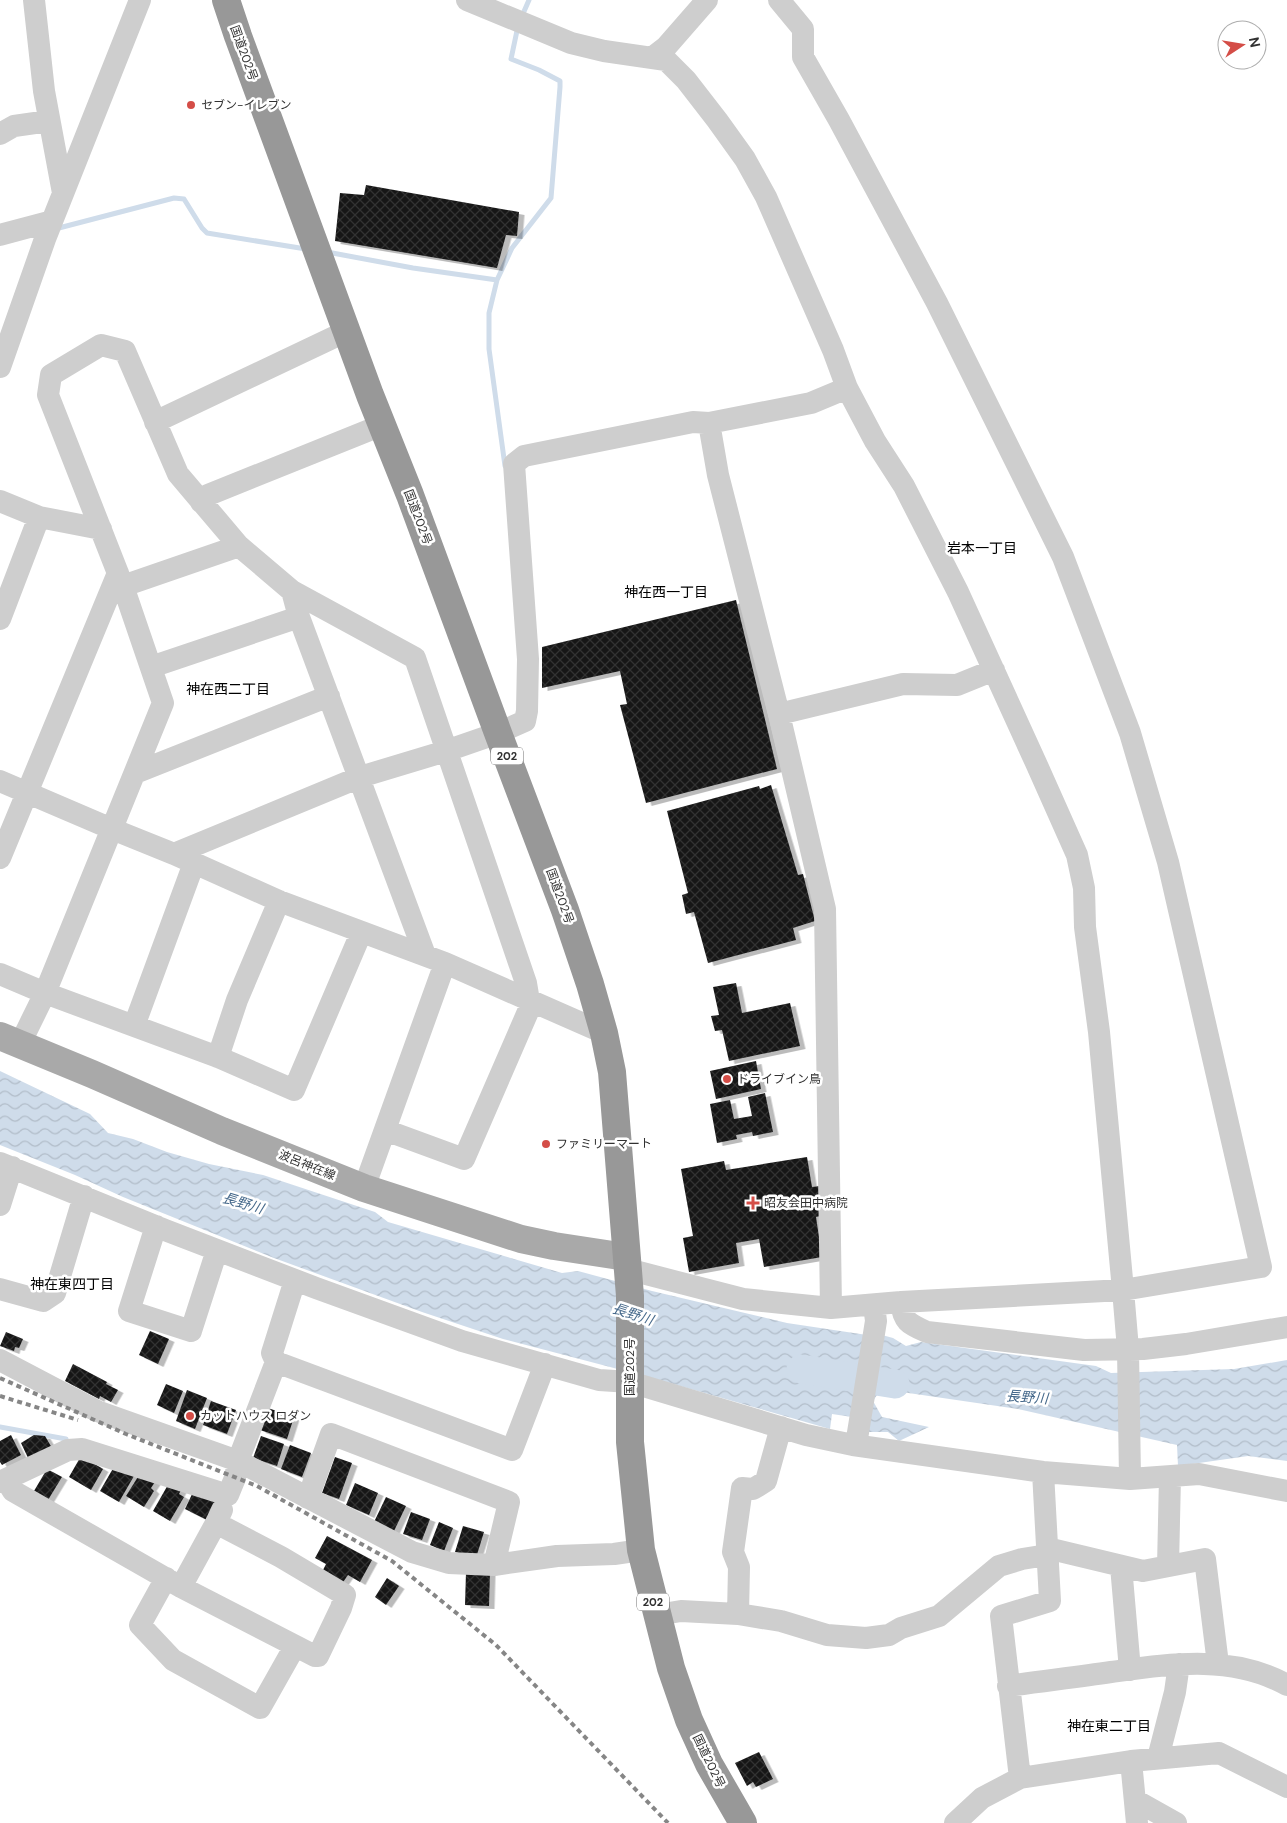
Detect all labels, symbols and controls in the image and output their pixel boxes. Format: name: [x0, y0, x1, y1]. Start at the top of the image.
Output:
north arrow: [1217, 20, 1267, 70]
street label: 国道202号: [227, 23, 261, 83]
text: N: [1245, 35, 1265, 49]
place label: セブン-イレブン: [201, 97, 292, 113]
marker: セブン-イレブン: [185, 99, 197, 111]
street label: 国道202号: [400, 487, 436, 547]
district label: 岩本一丁目: [947, 539, 1017, 557]
district label: 神在西一丁目: [624, 583, 708, 601]
district label: 神在西二丁目: [186, 680, 270, 698]
road number: 202: [491, 748, 523, 764]
street label: 国道202号: [543, 866, 577, 926]
place label: ドライブイン鳥: [737, 1071, 821, 1087]
marker: ドライブイン鳥: [721, 1073, 733, 1085]
place label: ファミリーマート: [556, 1136, 652, 1152]
marker: ファミリーマート: [540, 1138, 552, 1150]
street label: 波呂神在線: [276, 1146, 338, 1184]
water label: 長野川: [220, 1188, 268, 1218]
place label: 昭友会田中病院: [764, 1195, 848, 1211]
marker: 昭友会田中病院: [746, 1196, 760, 1210]
district label: 神在東四丁目: [30, 1275, 114, 1293]
water label: 長野川: [610, 1299, 658, 1330]
street label: 国道202号: [622, 1338, 638, 1396]
water label: 長野川: [1005, 1387, 1051, 1408]
place label: カットハウス ロダン: [200, 1408, 311, 1424]
marker: カットハウス ロダン: [184, 1410, 196, 1422]
road number: 202: [637, 1594, 669, 1610]
district label: 神在東二丁目: [1067, 1717, 1151, 1735]
street label: 国道202号: [689, 1732, 729, 1790]

